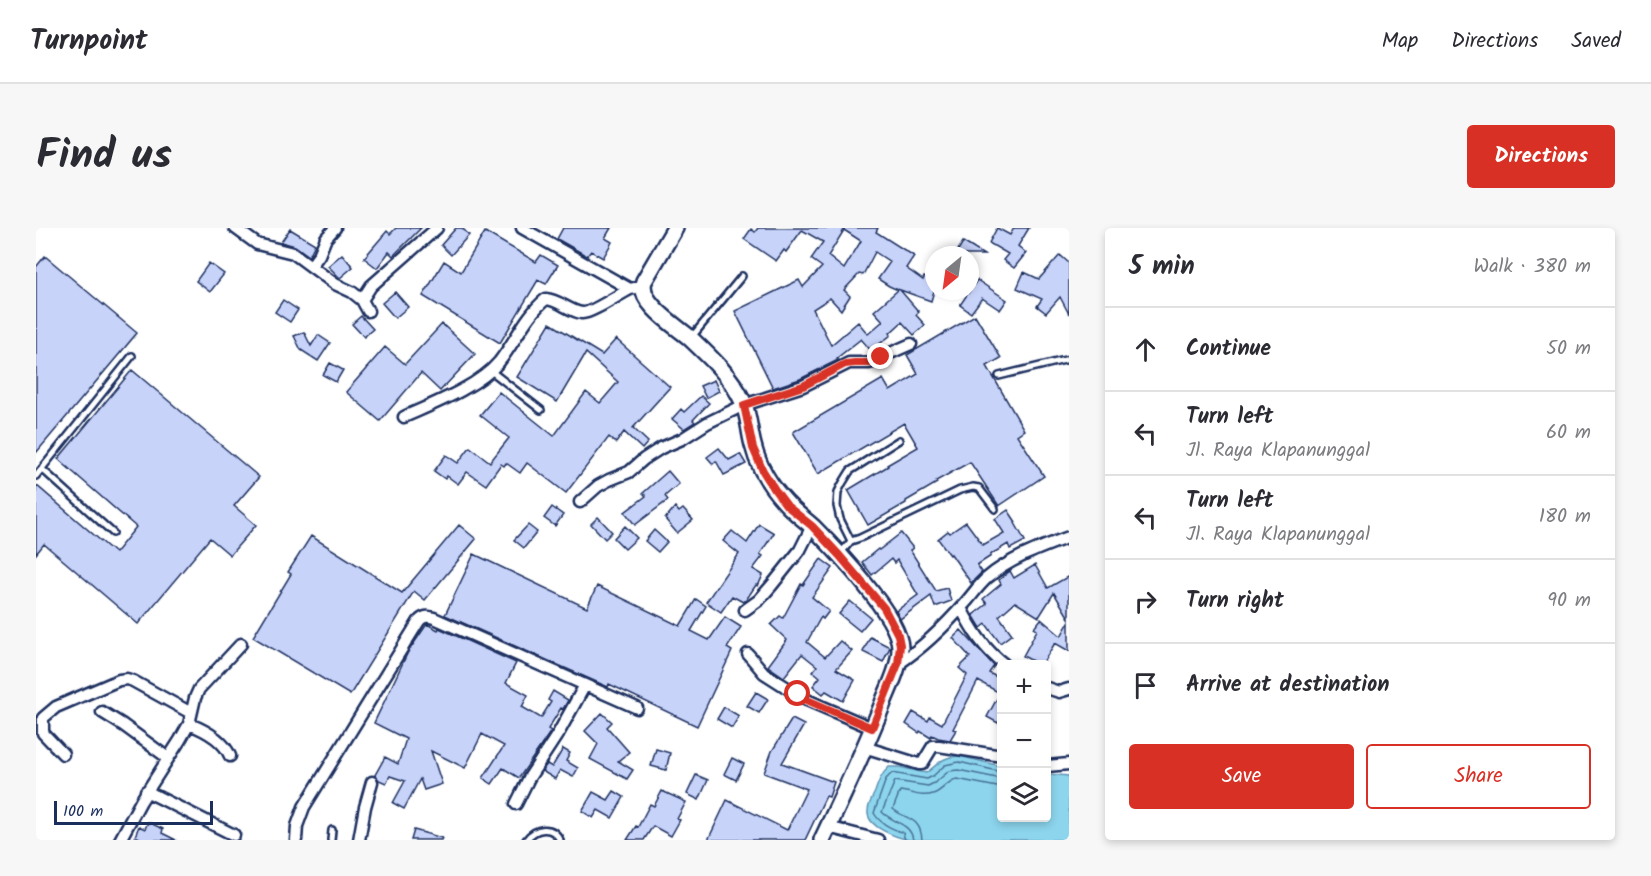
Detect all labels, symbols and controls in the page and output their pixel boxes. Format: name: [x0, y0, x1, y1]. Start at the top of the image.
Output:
text: Turnpoint: [30, 19, 148, 64]
text: Map: [1382, 25, 1418, 58]
text: Directions: [1451, 25, 1538, 58]
text: Saved: [1571, 25, 1621, 58]
text: Find us: [36, 123, 172, 190]
button: Directions: [1467, 125, 1615, 188]
north arrow: [925, 246, 979, 300]
text: 5 min: [1129, 246, 1195, 288]
text: Walk · 380 m: [1474, 251, 1591, 283]
text: Continue: [1186, 332, 1271, 367]
icon: ahead: [1129, 333, 1162, 366]
text: 50 m: [1546, 333, 1591, 365]
route end: [867, 343, 893, 369]
text: Turn left: [1186, 400, 1273, 435]
icon: left: [1129, 417, 1162, 450]
text: 60 m: [1546, 417, 1591, 449]
text: Jl. Raya Klapanunggal: [1186, 435, 1370, 467]
text: Turn left: [1186, 484, 1273, 519]
icon: left: [1129, 501, 1162, 534]
text: 180 m: [1539, 501, 1591, 533]
text: Jl. Raya Klapanunggal: [1186, 519, 1370, 551]
text: Turn right: [1186, 584, 1284, 619]
icon: right: [1129, 585, 1162, 618]
text: 90 m: [1547, 585, 1591, 617]
map controls: [997, 660, 1051, 822]
button: +: [997, 660, 1051, 714]
text: Arrive at destination: [1186, 668, 1389, 703]
icon: arrive: [1129, 669, 1162, 702]
route start: [784, 680, 810, 706]
button: −: [997, 714, 1051, 768]
button: Save: [1129, 744, 1354, 809]
button: Share: [1366, 744, 1591, 809]
button: layers: [997, 768, 1051, 822]
scale bar: [54, 798, 213, 826]
text: 100 m: [63, 799, 103, 824]

